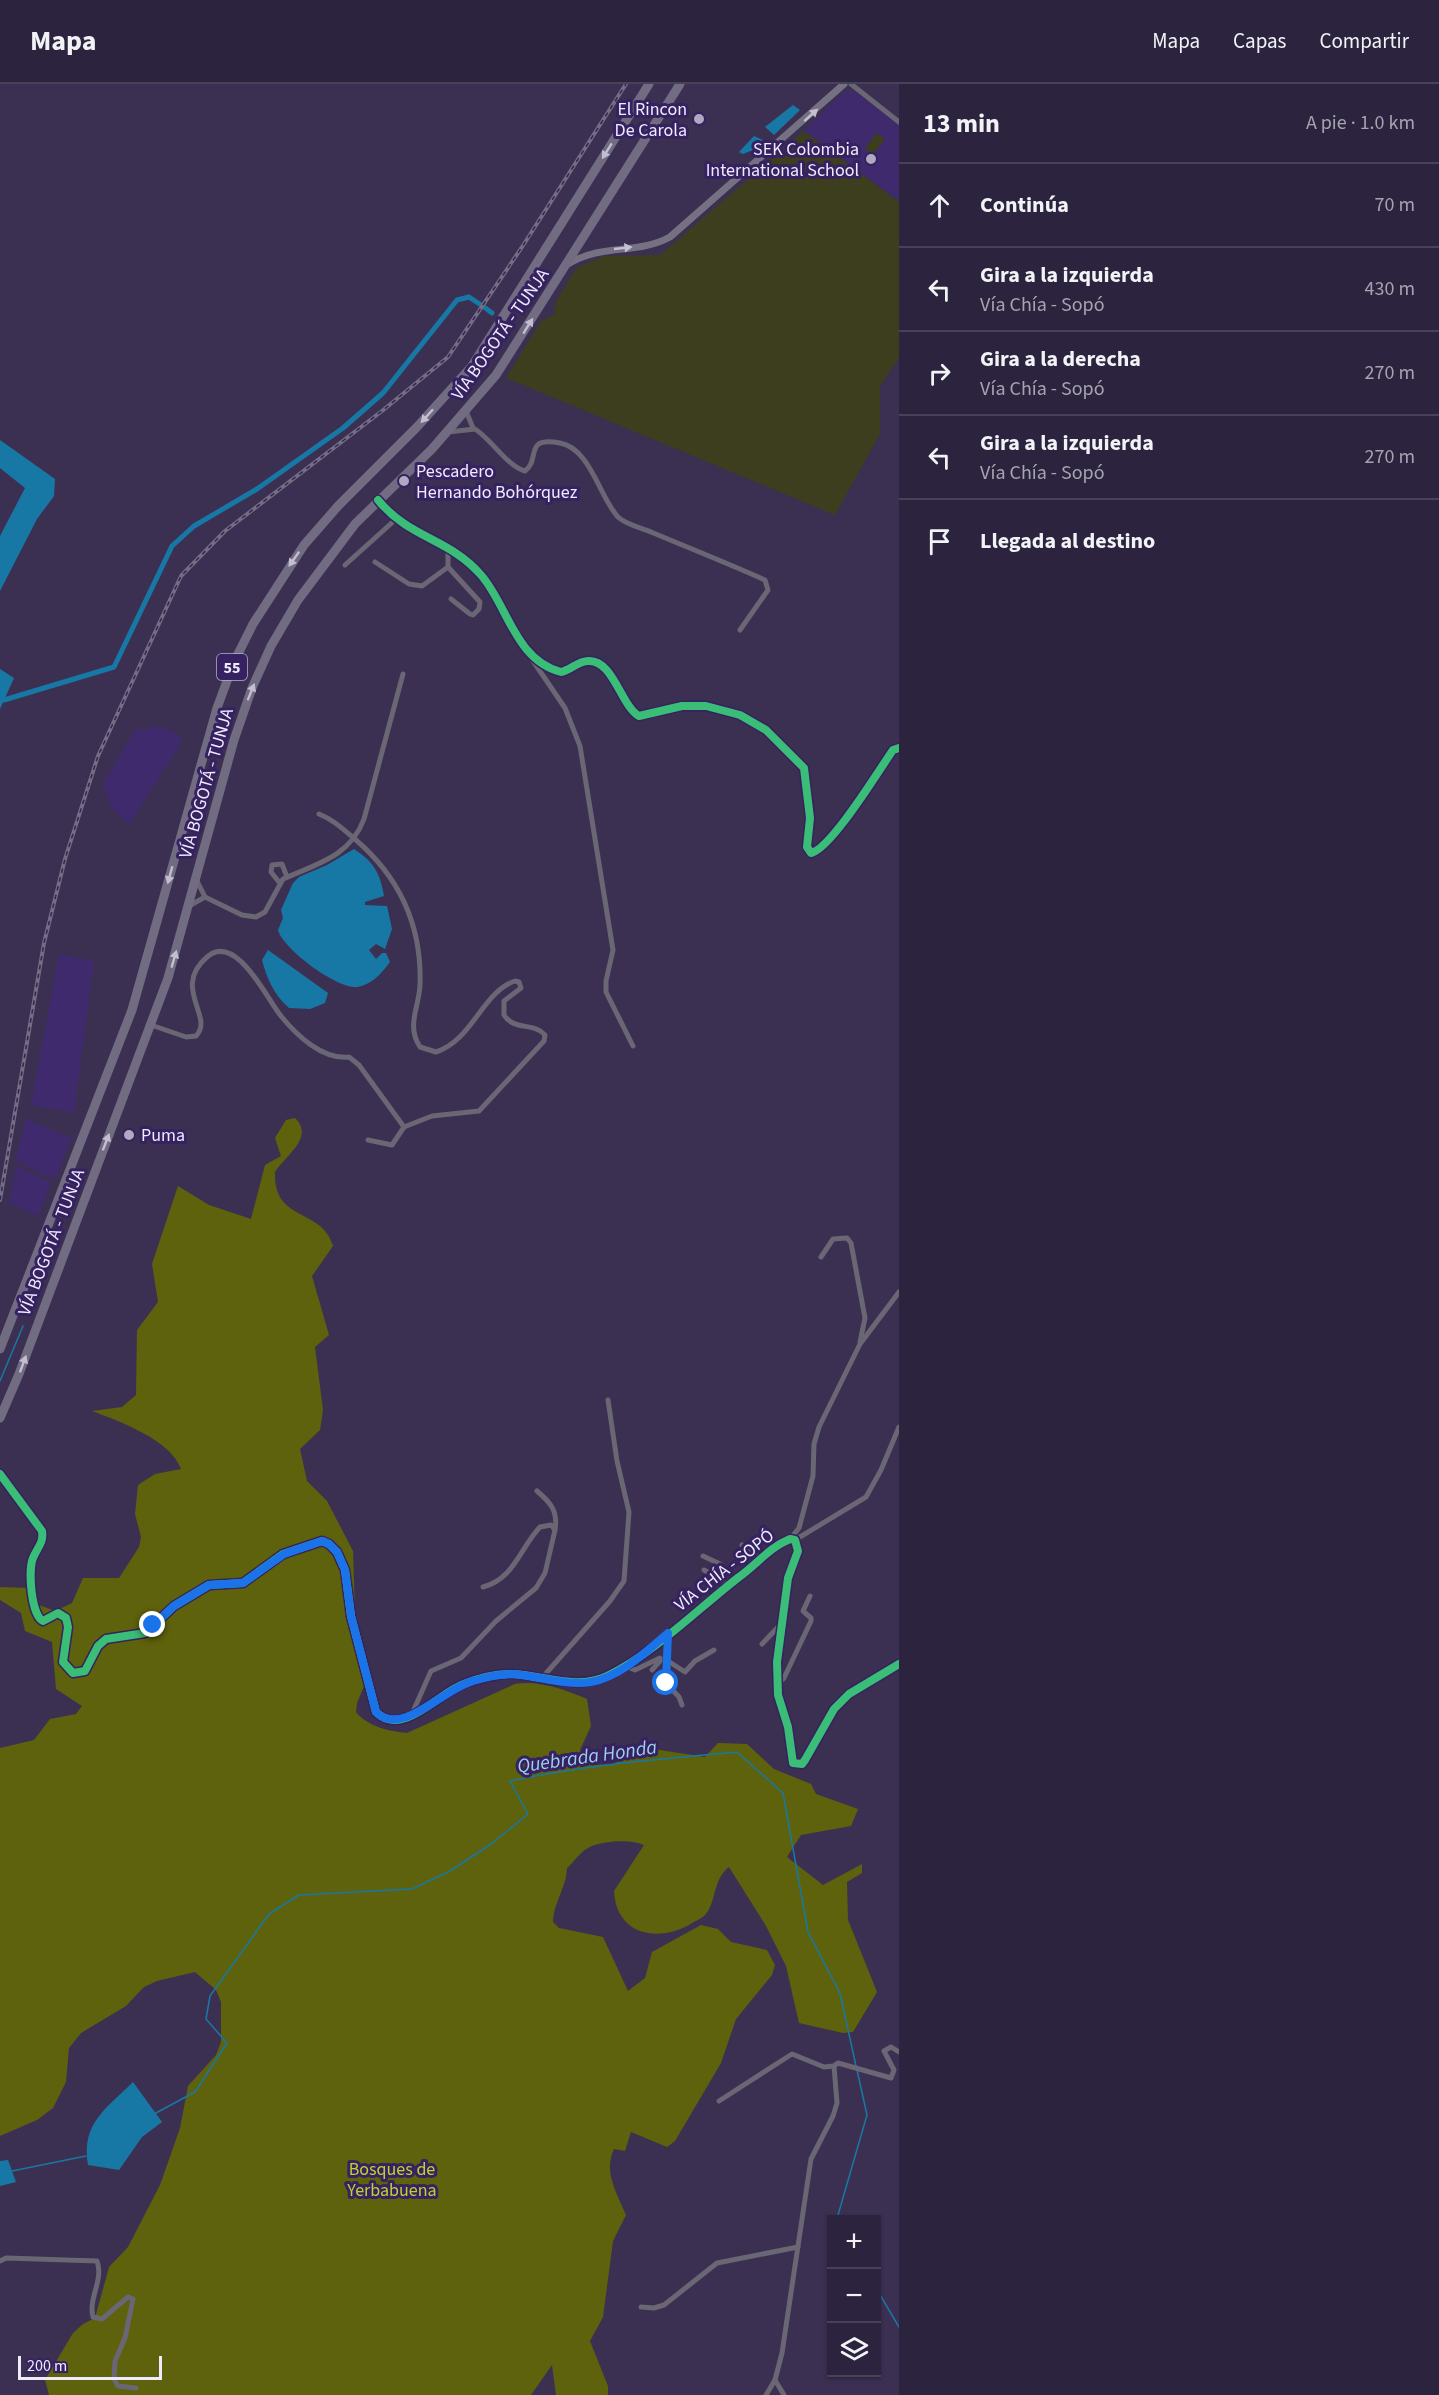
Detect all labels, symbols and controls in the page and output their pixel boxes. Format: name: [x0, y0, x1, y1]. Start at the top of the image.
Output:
text: Mapa: [30, 21, 97, 61]
text: Mapa: [1152, 26, 1200, 56]
text: Capas: [1233, 26, 1286, 56]
text: Compartir: [1319, 26, 1409, 56]
place label: El Rincon De Carola: [615, 97, 687, 143]
text: 13 min: [923, 105, 1000, 142]
one-way arrow: [803, 109, 818, 122]
text: A pie · 1.0 km: [1306, 109, 1415, 137]
marker: El Rincon De Carola: [692, 112, 706, 126]
place label: SEK Colombia International School: [706, 137, 859, 183]
one-way arrow: [602, 143, 613, 159]
marker: SEK Colombia International School: [864, 152, 878, 166]
icon: ahead: [923, 189, 956, 222]
text: Continúa: [980, 189, 1069, 221]
text: 70 m: [1375, 191, 1415, 219]
one-way arrow: [614, 243, 633, 253]
text: Gira a la izquierda: [980, 259, 1154, 291]
street label: VÍA BOGOTÁ - TUNJA: [446, 263, 555, 405]
icon: left: [923, 273, 956, 306]
text: 430 m: [1365, 275, 1415, 303]
text: Vía Chía - Sopó: [980, 291, 1105, 319]
one-way arrow: [523, 318, 534, 335]
text: Gira a la derecha: [980, 343, 1141, 375]
icon: right: [923, 357, 956, 390]
text: 270 m: [1365, 359, 1415, 387]
text: Vía Chía - Sopó: [980, 375, 1105, 403]
one-way arrow: [420, 409, 434, 424]
text: Gira a la izquierda: [980, 427, 1154, 459]
icon: left: [923, 441, 956, 474]
text: 270 m: [1365, 443, 1415, 471]
place label: Pescadero Hernando Bohórquez: [416, 459, 578, 505]
text: Vía Chía - Sopó: [980, 459, 1105, 487]
marker: Pescadero Hernando Bohórquez: [397, 474, 411, 488]
icon: arrive: [923, 525, 956, 558]
text: Llegada al destino: [980, 525, 1155, 557]
one-way arrow: [288, 550, 300, 566]
road number: 55: [217, 654, 247, 680]
one-way arrow: [246, 682, 256, 700]
street label: VÍA BOGOTÁ - TUNJA: [173, 705, 240, 861]
one-way arrow: [165, 865, 175, 884]
one-way arrow: [170, 950, 179, 968]
place label: Puma: [141, 1123, 185, 1148]
marker: Puma: [122, 1128, 136, 1142]
one-way arrow: [101, 1133, 111, 1151]
street label: VÍA BOGOTÁ - TUNJA: [12, 1165, 91, 1319]
one-way arrow: [18, 1355, 28, 1373]
street label: VÍA CHÍA - SOPÓ: [669, 1523, 779, 1617]
route end: [139, 1611, 165, 1637]
route start: [652, 1669, 678, 1695]
water label: Quebrada Honda: [515, 1733, 659, 1781]
park label: Bosques de Yerbabuena: [346, 2157, 437, 2203]
map controls: [827, 2215, 881, 2377]
button: +: [827, 2215, 881, 2269]
button: −: [827, 2269, 881, 2323]
button: layers: [827, 2323, 881, 2377]
scale bar: [18, 2353, 162, 2380]
text: 200 m: [27, 2355, 67, 2377]

